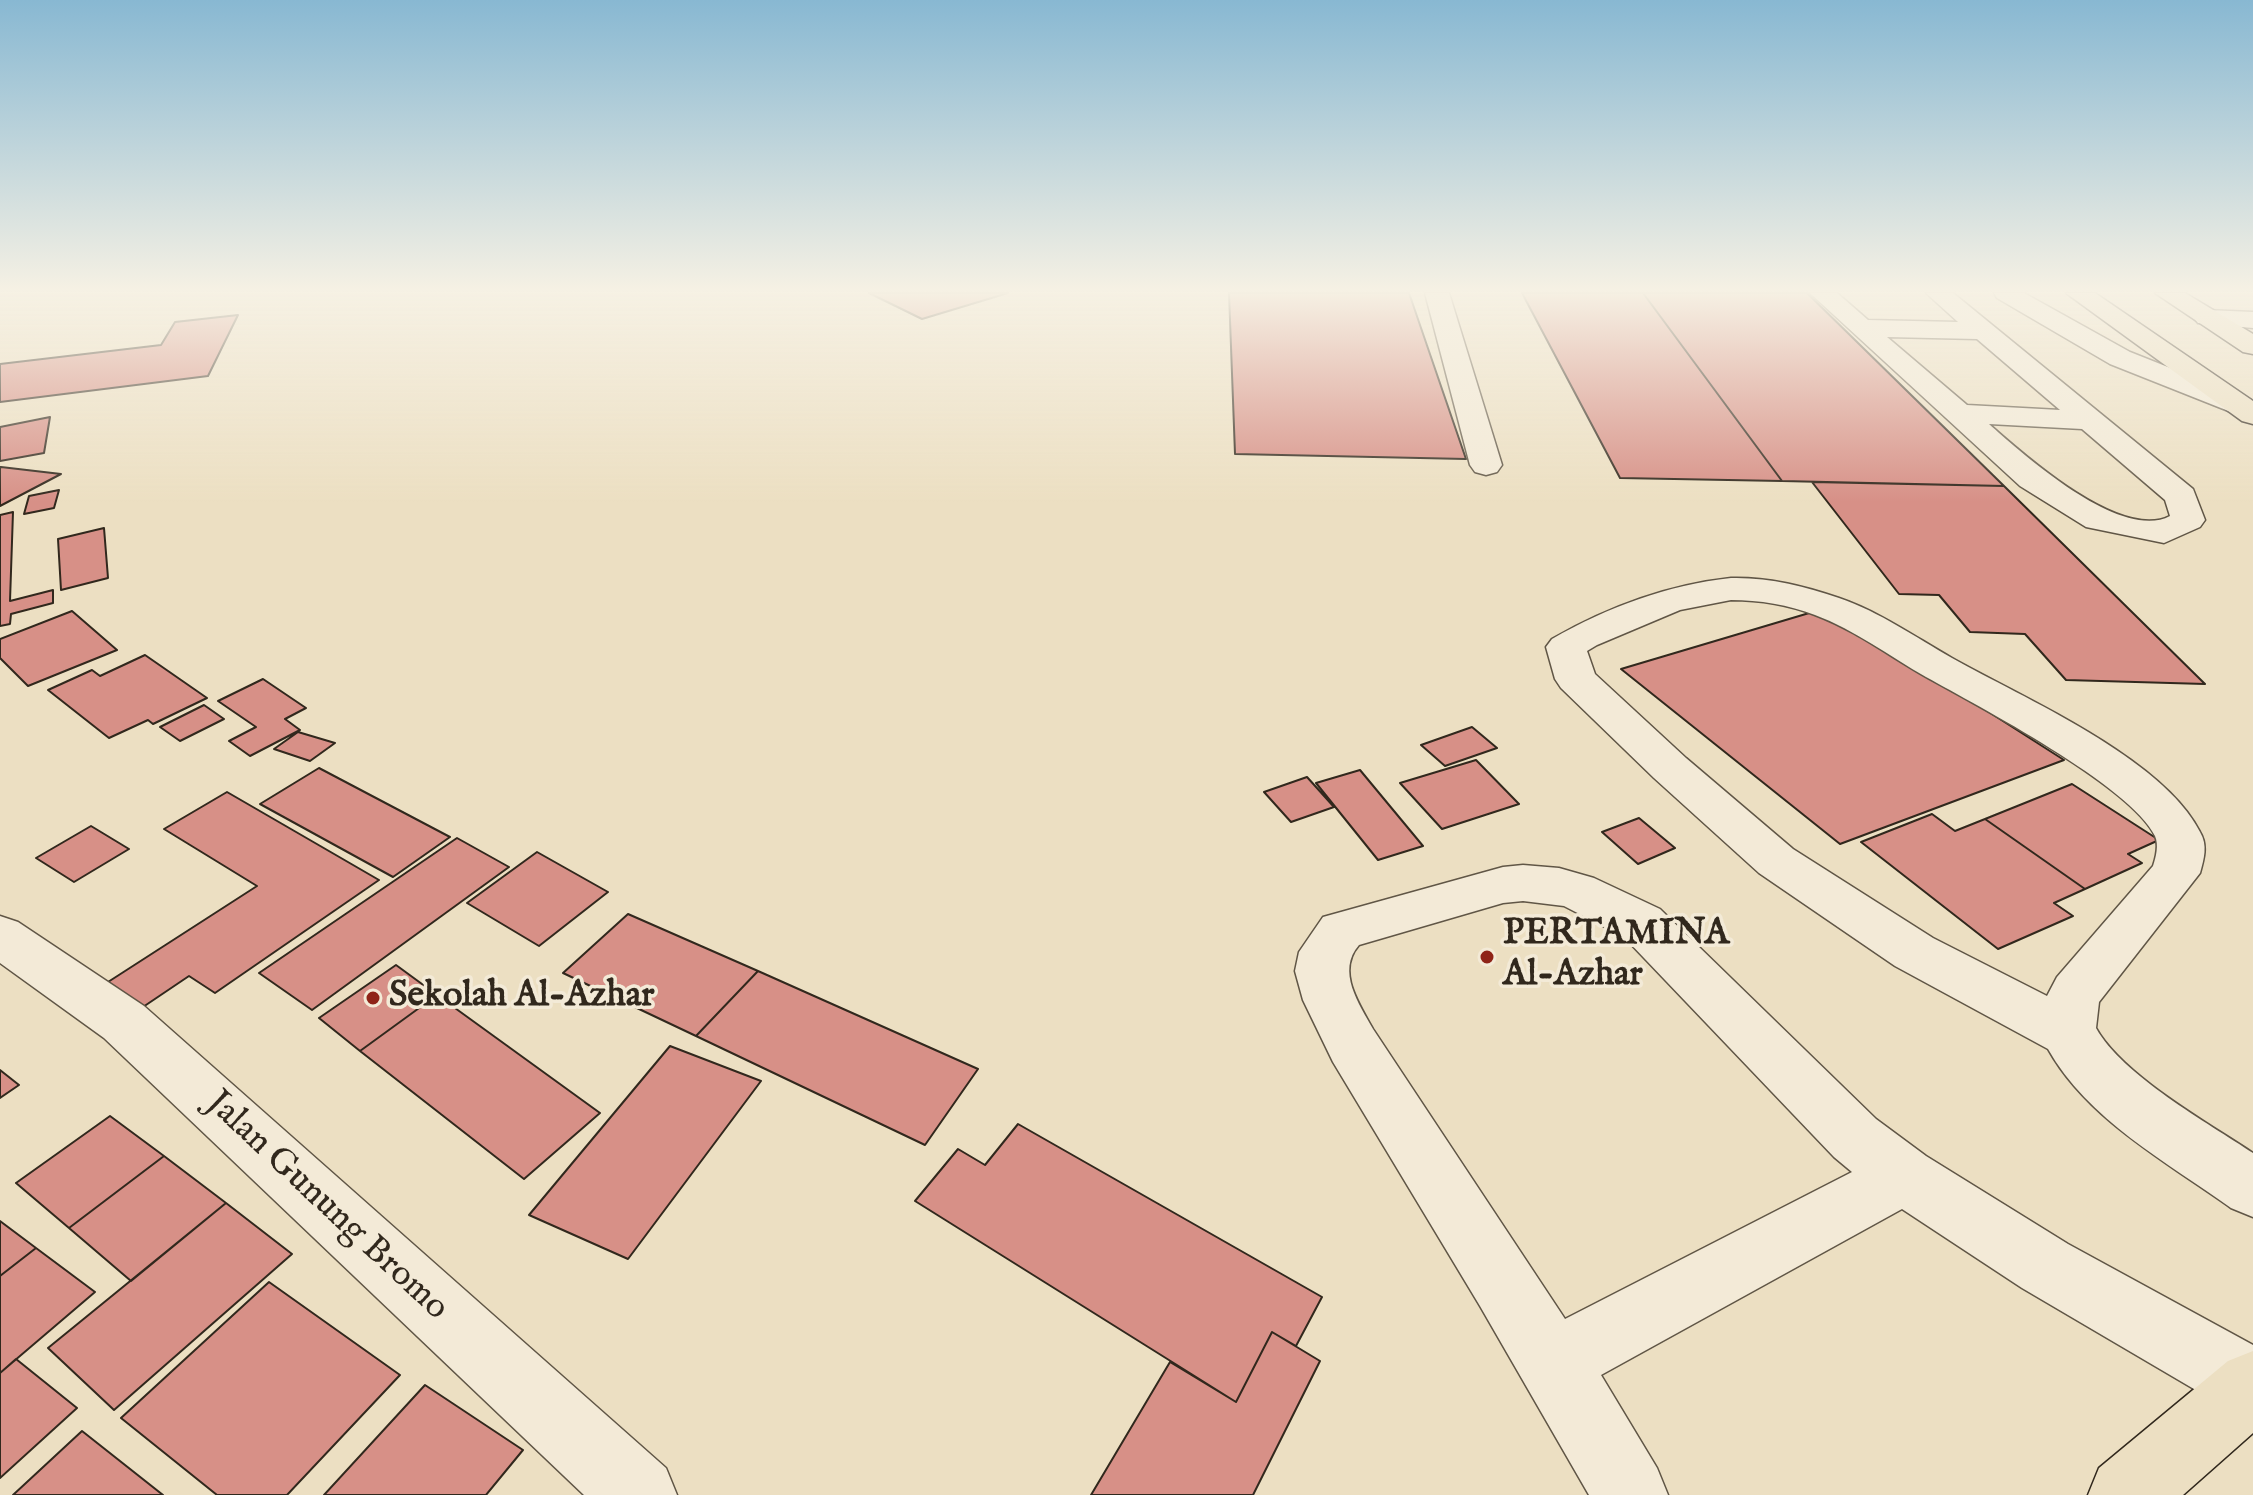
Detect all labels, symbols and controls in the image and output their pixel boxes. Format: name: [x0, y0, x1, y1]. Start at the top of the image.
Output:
place label: PERTAMINA Al-Azhar: [1503, 914, 1729, 999]
marker: PERTAMINA Al-Azhar: [1478, 948, 1496, 966]
place label: Sekolah Al-Azhar: [389, 976, 654, 1020]
marker: Sekolah Al-Azhar: [364, 989, 382, 1007]
street label: Jalan Gunung Bromo: [195, 1083, 457, 1331]

